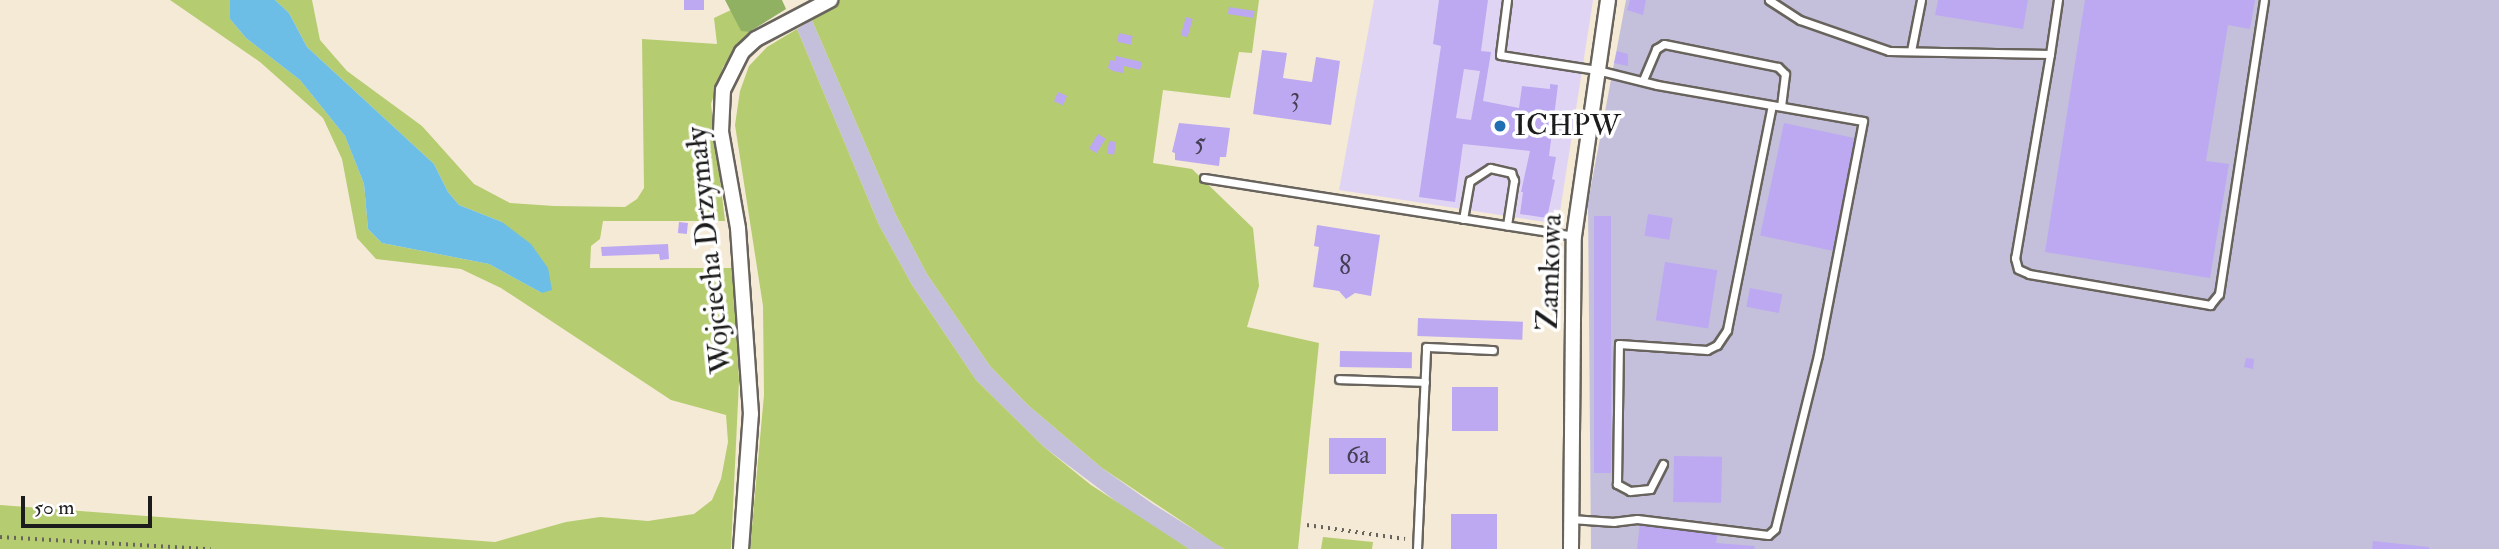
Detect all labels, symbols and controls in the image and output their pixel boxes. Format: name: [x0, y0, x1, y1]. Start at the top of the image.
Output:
house number: 3: [1290, 82, 1300, 114]
place label: ICHPW: [1514, 108, 1621, 144]
marker: ICHPW: [1492, 118, 1508, 134]
street label: Wojciecha Drzymały: [678, 125, 740, 375]
house number: 5: [1194, 128, 1206, 160]
street label: Zamkowa: [1530, 213, 1570, 331]
house number: 8: [1339, 251, 1351, 283]
house number: 6a: [1346, 440, 1370, 472]
scale bar: [24, 482, 156, 526]
text: 50 m: [34, 494, 75, 521]

